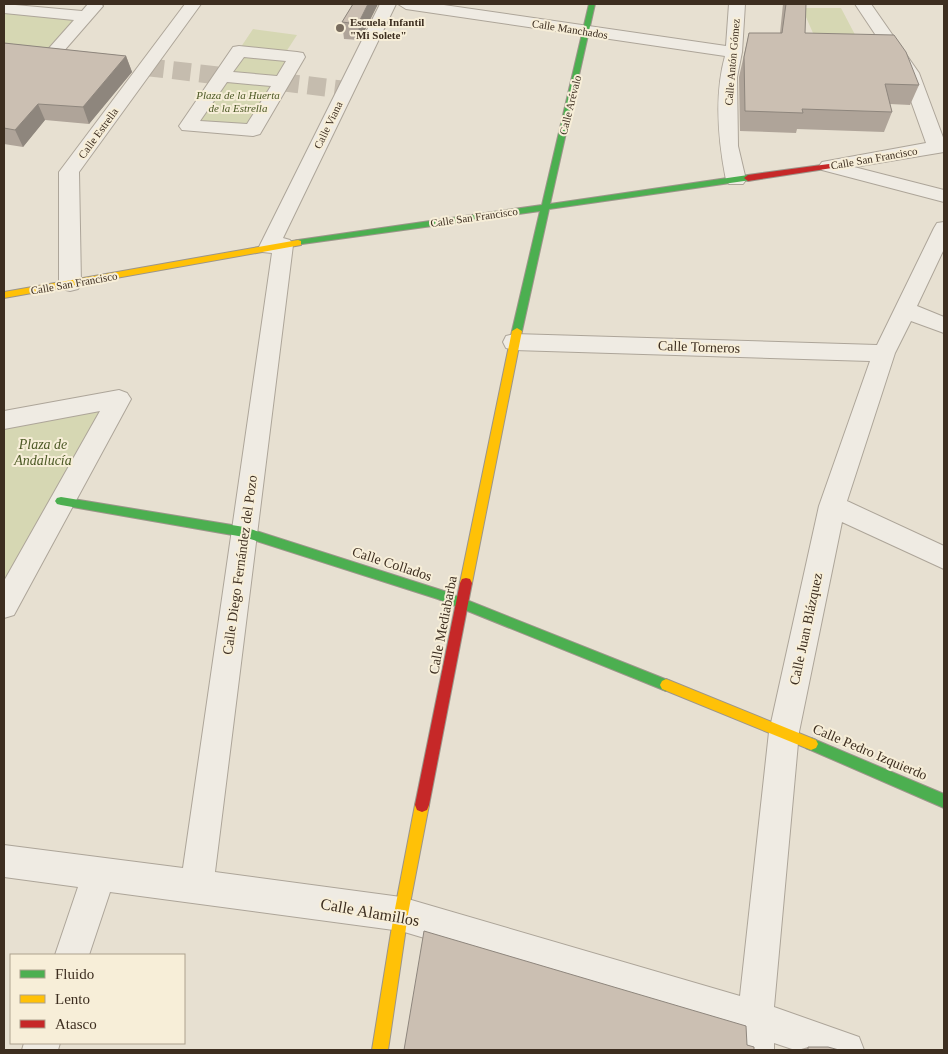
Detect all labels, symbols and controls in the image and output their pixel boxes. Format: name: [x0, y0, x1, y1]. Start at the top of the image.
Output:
place label: Escuela Infantil "Mi Solete": [350, 16, 424, 41]
street label: Calle Manchados: [531, 17, 609, 41]
street label: Calle Antón Gómez: [722, 18, 742, 106]
marker: Escuela Infantil "Mi Solete": [334, 22, 346, 34]
street label: Calle Arévalo: [557, 74, 583, 136]
park label: Plaza de la Huerta de la Estrella: [195, 89, 280, 114]
street label: Calle Viana: [311, 99, 345, 151]
street label: Calle Estrella: [76, 105, 120, 161]
street label: Calle San Francisco: [830, 144, 919, 172]
street label: Calle San Francisco: [430, 205, 519, 229]
street label: Calle San Francisco: [30, 269, 119, 297]
street label: Calle Torneros: [658, 338, 740, 356]
park label: Plaza de Andalucía: [13, 437, 72, 468]
street label: Calle Diego Fernández del Pozo: [220, 474, 260, 656]
street label: Calle Collados: [350, 544, 434, 584]
street label: Calle Juan Blázquez: [787, 572, 825, 686]
street label: Calle Mediabarba: [426, 574, 460, 675]
street label: Calle Pedro Izquierdo: [811, 721, 929, 783]
street label: Calle Alamillos: [319, 895, 421, 929]
legend: [10, 954, 185, 1044]
text: Fluido: [55, 966, 94, 982]
text: Lento: [55, 991, 90, 1007]
text: Atasco: [55, 1016, 97, 1032]

